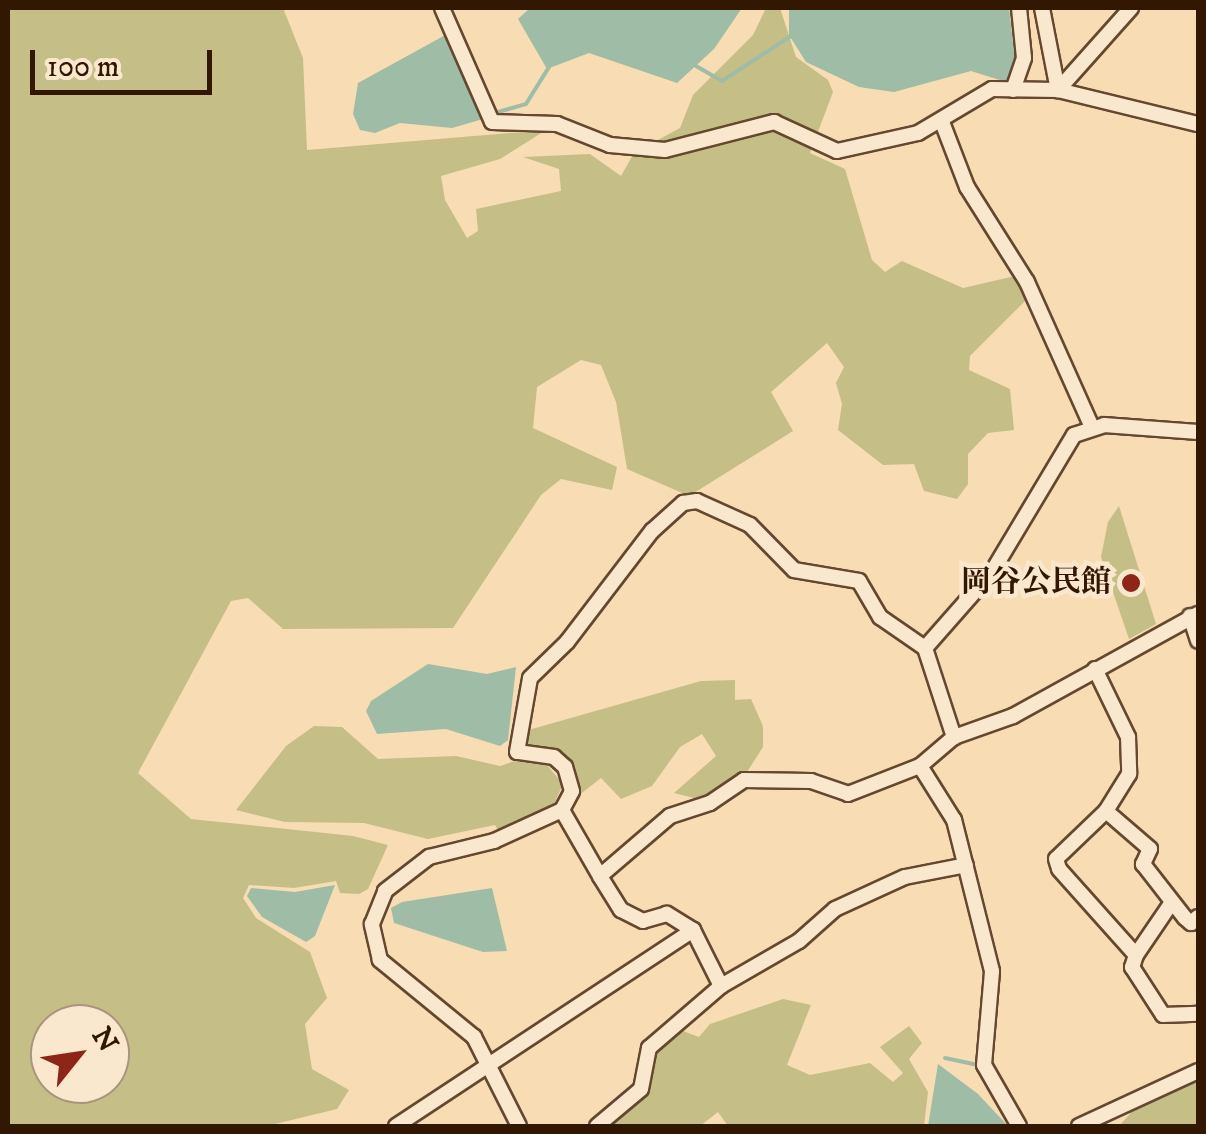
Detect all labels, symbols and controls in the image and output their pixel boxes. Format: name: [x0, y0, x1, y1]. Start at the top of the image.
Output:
scale bar: [35, 30, 218, 92]
text: 100 m: [47, 49, 119, 86]
place label: 岡谷公民館: [961, 565, 1111, 601]
marker: 岡谷公民館: [1120, 572, 1142, 594]
north arrow: [30, 1004, 130, 1104]
text: N: [84, 1021, 126, 1058]

